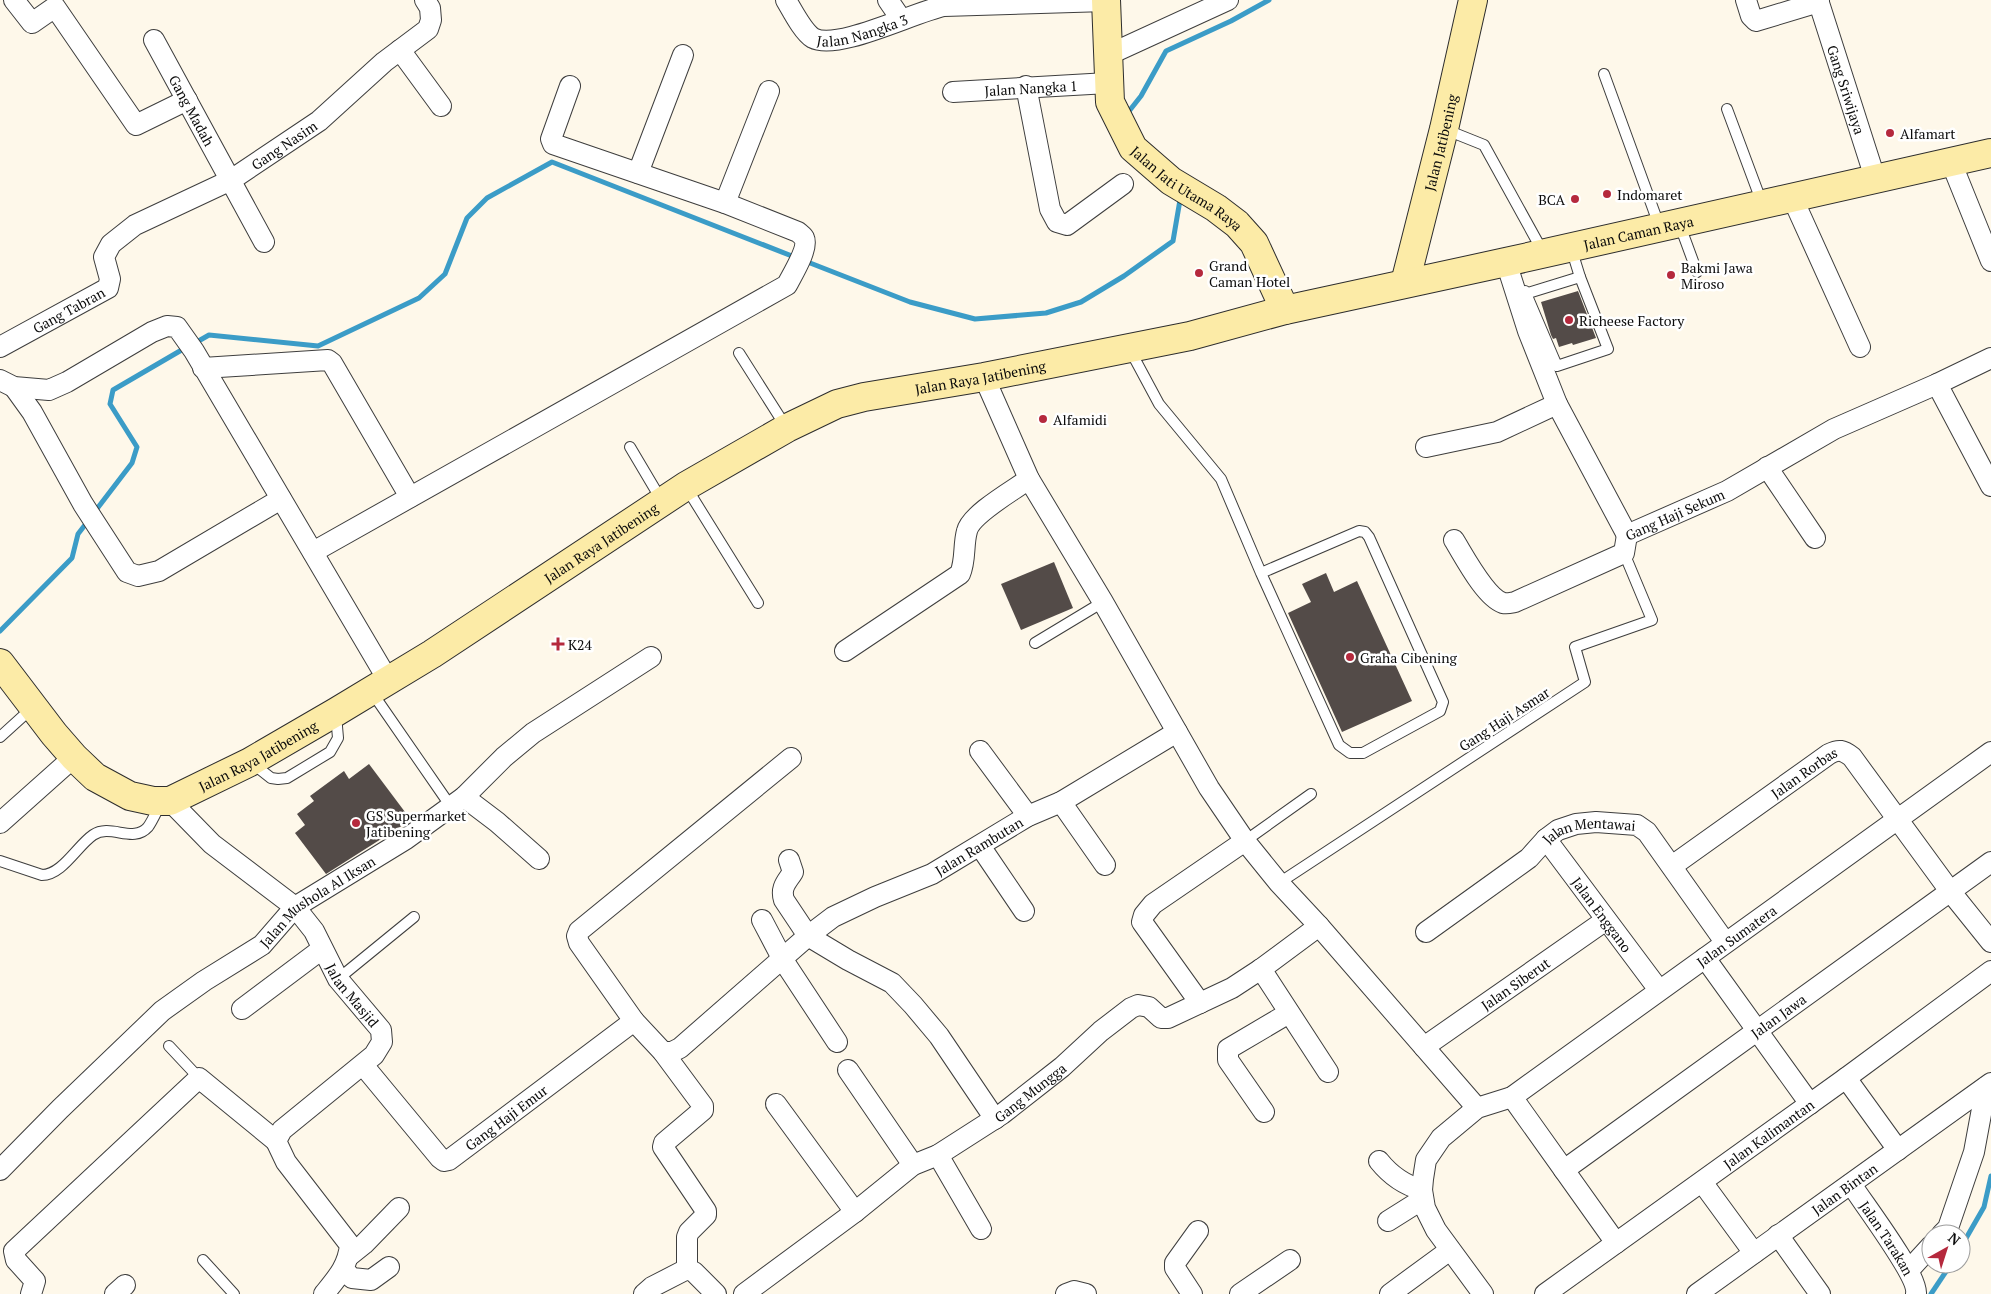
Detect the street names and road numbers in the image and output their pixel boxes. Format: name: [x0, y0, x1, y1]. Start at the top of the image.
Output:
street label: Jalan Nangka 3: [815, 9, 910, 50]
street label: Gang Sriwijaya: [1823, 43, 1870, 137]
street label: Gang Madah: [165, 71, 219, 149]
street label: Jalan Nangka 1: [984, 75, 1078, 100]
street label: Jalan Jatibening: [1419, 91, 1461, 193]
street label: Gang Nasim: [247, 116, 320, 174]
street label: Jalan Jati Utama Raya: [1127, 141, 1248, 234]
street label: Jalan Caman Raya: [1582, 211, 1695, 254]
street label: Gang Tabran: [29, 282, 109, 337]
street label: Jalan Raya Jatibening: [913, 355, 1048, 398]
street label: Gang Haji Sekum: [1622, 484, 1727, 544]
street label: Jalan Raya Jatibening: [540, 498, 662, 587]
street label: Gang Haji Asmar: [1455, 682, 1554, 755]
street label: Jalan Raya Jatibening: [195, 715, 321, 795]
street label: Jalan Rorbas: [1767, 742, 1840, 802]
street label: Jalan Rambutan: [931, 812, 1027, 880]
street label: Jalan Mentawai: [1537, 812, 1636, 847]
street label: Jalan Mushola Al Iksan: [255, 851, 379, 951]
street label: Jalan Enggano: [1568, 873, 1637, 956]
street label: Jalan Sumatera: [1692, 900, 1780, 971]
street label: Jalan Siberut: [1477, 952, 1554, 1014]
street label: Jalan Masjid: [322, 960, 384, 1031]
street label: Jalan Jawa: [1747, 989, 1810, 1042]
street label: Gang Mungga: [990, 1058, 1070, 1126]
street label: Gang Haji Emur: [461, 1080, 551, 1154]
street label: Jalan Kalimantan: [1719, 1094, 1818, 1173]
street label: Jalan Bintan: [1807, 1158, 1881, 1219]
street label: Jalan Tarakan: [1856, 1197, 1919, 1279]

